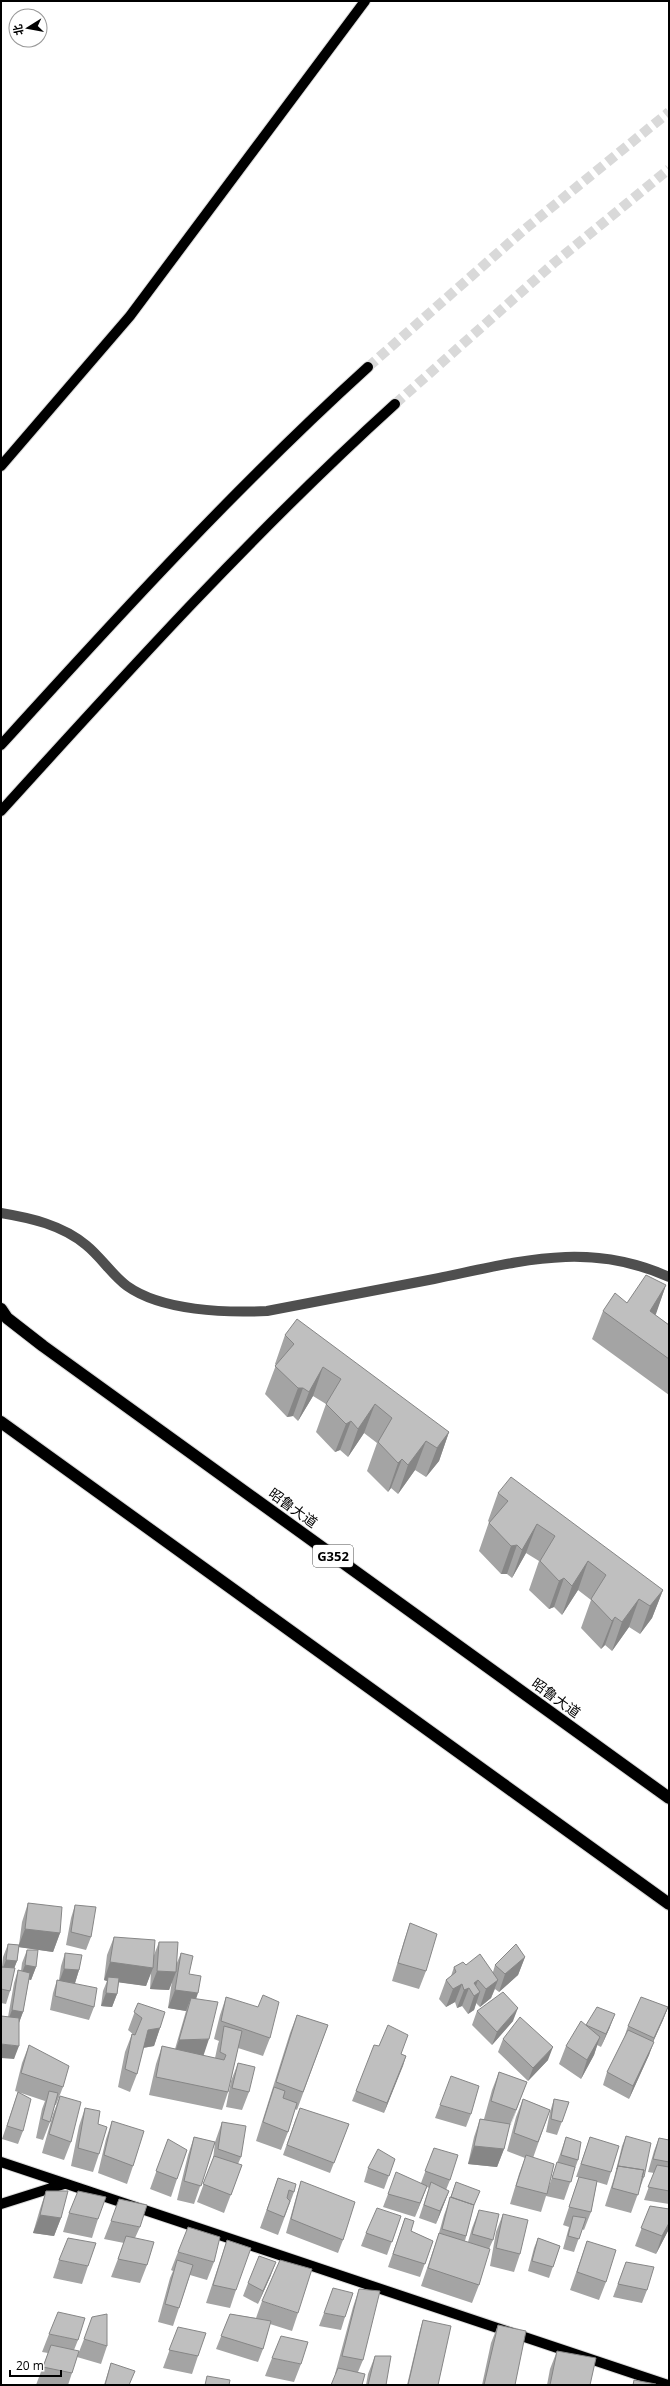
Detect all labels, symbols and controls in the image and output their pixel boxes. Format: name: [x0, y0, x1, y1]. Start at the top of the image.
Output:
north arrow: [8, 8, 48, 48]
text: 北: [9, 23, 26, 37]
street label: 昭鲁大道: [265, 1483, 322, 1532]
road number: G352: [313, 1545, 353, 1567]
street label: 昭鲁大道: [528, 1673, 585, 1722]
scale bar: [10, 2352, 61, 2378]
text: 20 m: [16, 2357, 44, 2374]

